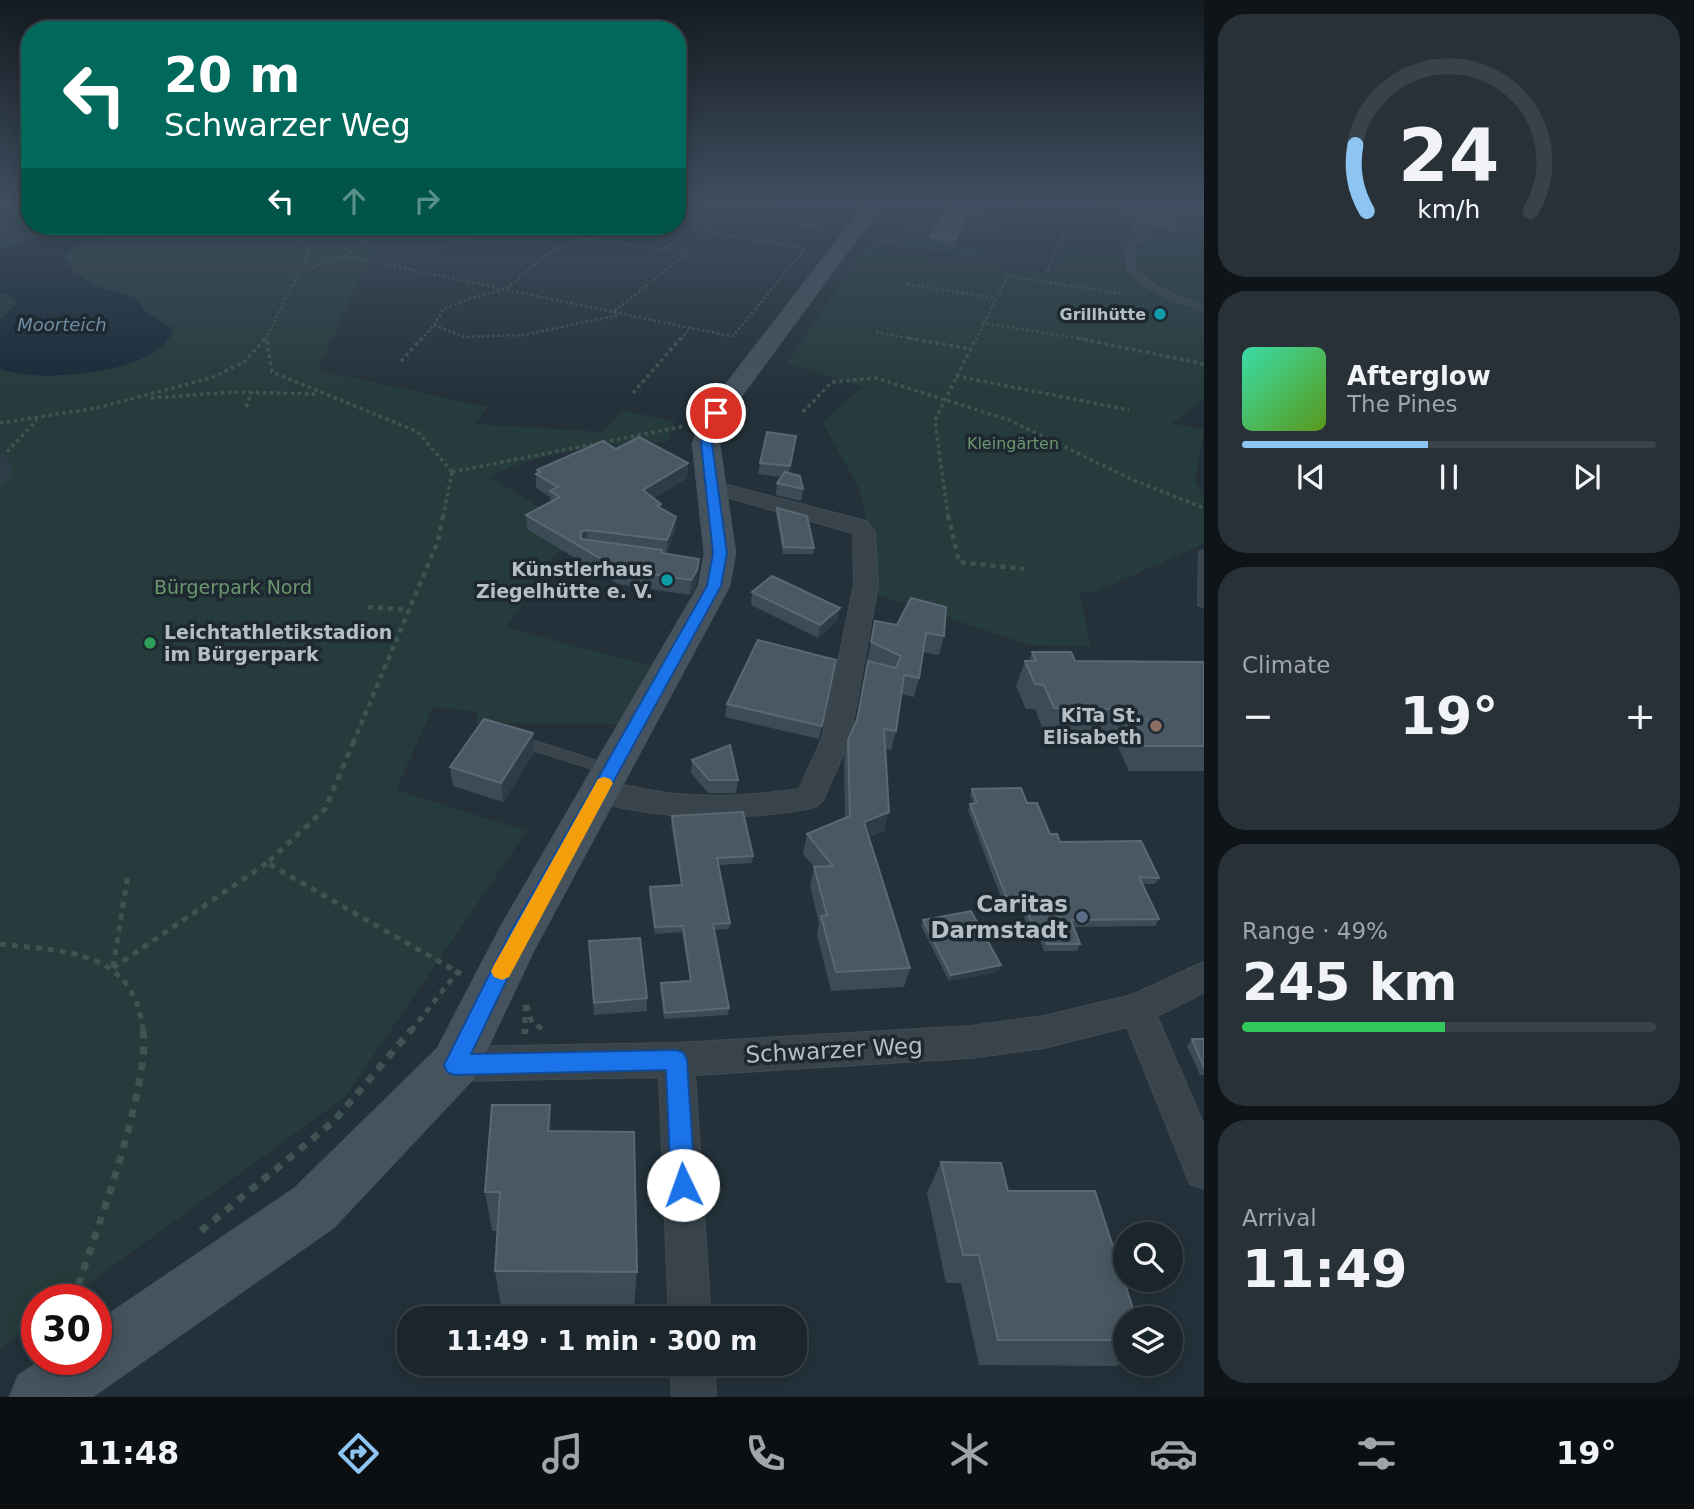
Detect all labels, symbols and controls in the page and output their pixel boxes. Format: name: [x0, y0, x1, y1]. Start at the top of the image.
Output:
text: 20 m: [164, 47, 300, 104]
icon: left: [49, 49, 140, 140]
text: Schwarzer Weg: [164, 106, 411, 144]
text: 24: [1398, 114, 1500, 199]
icon: left: [262, 182, 300, 220]
icon: ahead: [335, 182, 373, 220]
icon: right: [408, 182, 446, 220]
text: km/h: [1417, 195, 1481, 224]
place label: Grillhütte: [1060, 305, 1146, 324]
marker: Grillhütte: [1152, 306, 1168, 322]
water label: Moorteich: [17, 314, 107, 335]
text: Afterglow: [1347, 361, 1491, 391]
pin: [686, 383, 746, 443]
text: The Pines: [1347, 391, 1458, 417]
icon: arrive: [697, 394, 735, 432]
park label: Kleingärten: [967, 434, 1059, 453]
icon: previous: [1292, 458, 1330, 496]
icon: pause: [1430, 458, 1468, 496]
icon: next: [1568, 458, 1606, 496]
place label: Künstlerhaus Ziegelhütte e. V.: [476, 558, 653, 602]
marker: Künstlerhaus Ziegelhütte e. V.: [659, 572, 675, 588]
park label: Bürgerpark Nord: [154, 576, 312, 598]
place label: Leichtathletikstadion im Bürgerpark: [164, 621, 392, 665]
marker: Leichtathletikstadion im Bürgerpark: [142, 635, 158, 651]
text: Climate: [1242, 652, 1331, 678]
text: 19°: [1400, 686, 1498, 746]
text: −: [1242, 694, 1274, 738]
text: +: [1624, 694, 1656, 738]
place label: KiTa St. Elisabeth: [1043, 704, 1142, 748]
marker: KiTa St. Elisabeth: [1148, 718, 1164, 734]
place label: Caritas Darmstadt: [930, 891, 1068, 943]
marker: Caritas Darmstadt: [1074, 909, 1090, 925]
text: Range · 49%: [1242, 918, 1388, 944]
text: 245 km: [1242, 952, 1457, 1012]
street label: Schwarzer Weg: [745, 1032, 923, 1068]
position arrow: [646, 1148, 720, 1222]
text: Arrival: [1242, 1205, 1317, 1231]
map controls: [1113, 1222, 1183, 1376]
button: search: [1113, 1222, 1183, 1292]
text: 11:49: [1242, 1239, 1408, 1299]
speed limit sign: 30: [21, 1284, 112, 1375]
button: layers: [1113, 1306, 1183, 1376]
text: 11:49 · 1 min · 300 m: [447, 1326, 757, 1356]
icon: directions: [334, 1429, 383, 1478]
icon: music: [538, 1429, 587, 1478]
icon: phone: [741, 1429, 790, 1478]
icon: climate: [945, 1429, 994, 1478]
icon: car: [1149, 1429, 1198, 1478]
icon: filters: [1352, 1429, 1401, 1478]
text: 11:48: [77, 1434, 179, 1472]
text: 19°: [1556, 1434, 1617, 1472]

